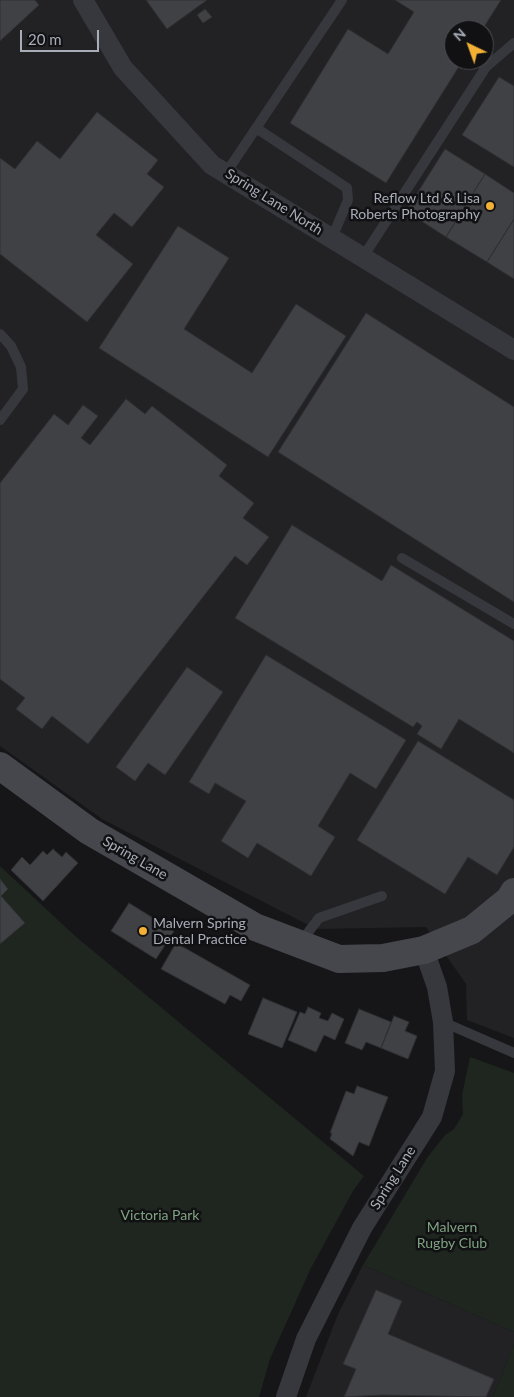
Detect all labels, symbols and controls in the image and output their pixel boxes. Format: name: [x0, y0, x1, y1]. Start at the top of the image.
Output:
scale bar: [22, 20, 101, 52]
north arrow: [444, 20, 494, 70]
text: N: [450, 24, 469, 44]
text: 20 m: [28, 30, 62, 48]
street label: Spring Lane North: [222, 165, 326, 239]
place label: Reflow Ltd & Lisa Roberts Photography: [350, 190, 480, 222]
marker: Reflow Ltd & Lisa Roberts Photography: [484, 200, 496, 212]
street label: Spring Lane: [100, 833, 170, 883]
place label: Malvern Spring Dental Practice: [153, 915, 247, 948]
marker: Malvern Spring Dental Practice: [137, 925, 149, 937]
street label: Spring Lane: [367, 1143, 419, 1213]
park label: Victoria Park: [121, 1207, 199, 1223]
park label: Malvern Rugby Club: [417, 1219, 487, 1252]

